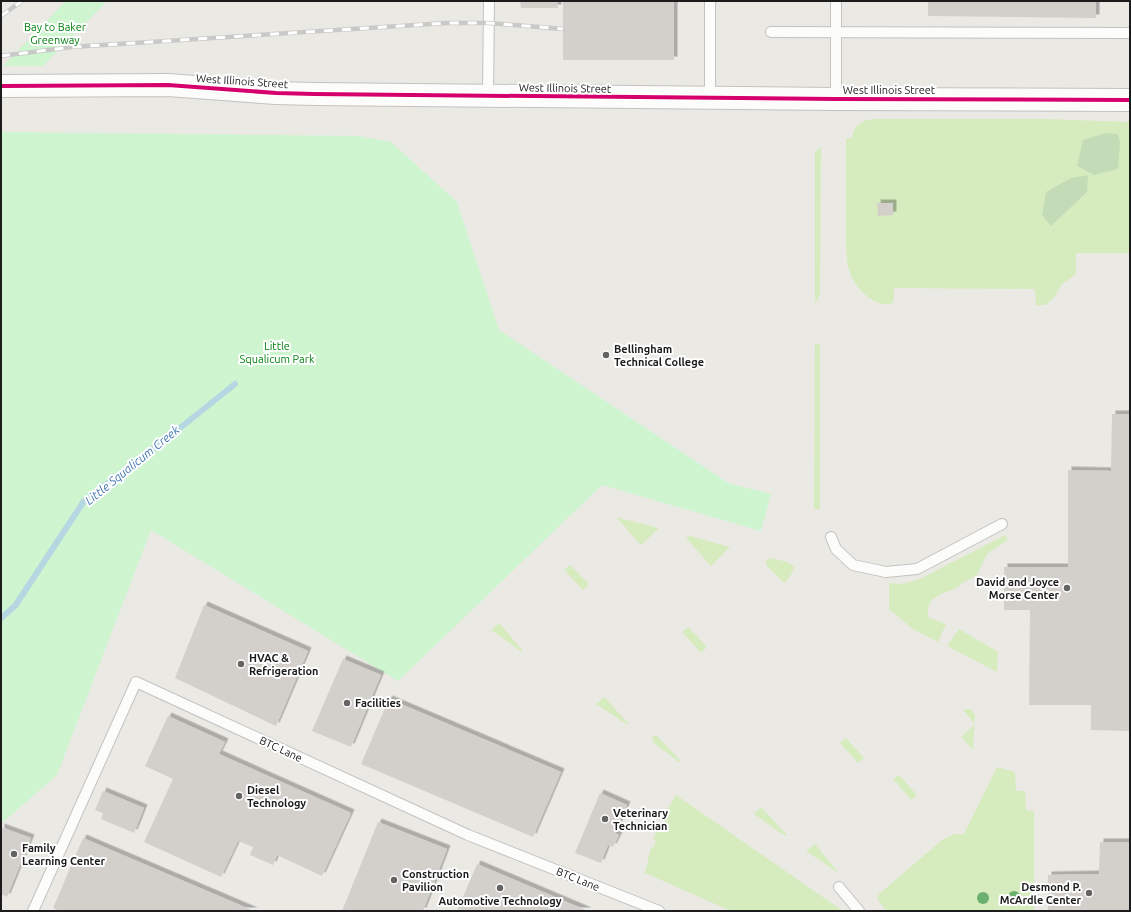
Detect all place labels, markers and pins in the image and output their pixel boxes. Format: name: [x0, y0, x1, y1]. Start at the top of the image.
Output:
place label: Bellingham Technical College: [614, 343, 704, 368]
marker: Bellingham Technical College: [601, 350, 611, 360]
place label: David and Joyce Morse Center: [976, 576, 1059, 601]
marker: David and Joyce Morse Center: [1062, 583, 1072, 593]
place label: HVAC & Refrigeration: [249, 652, 319, 677]
marker: HVAC & Refrigeration: [236, 659, 246, 669]
place label: Facilities: [355, 697, 401, 709]
marker: Facilities: [342, 698, 352, 708]
place label: Diesel Technology: [247, 784, 306, 809]
marker: Diesel Technology: [234, 791, 244, 801]
place label: Veterinary Technician: [613, 807, 668, 832]
marker: Veterinary Technician: [600, 814, 610, 824]
place label: Family Learning Center: [22, 842, 105, 867]
marker: Family Learning Center: [9, 849, 19, 859]
place label: Construction Pavilion: [402, 868, 469, 893]
marker: Construction Pavilion: [389, 875, 399, 885]
place label: Desmond P. McArdle Center: [1000, 881, 1081, 906]
marker: Automotive Technology: [495, 883, 505, 893]
marker: Desmond P. McArdle Center: [1084, 888, 1094, 898]
place label: Automotive Technology: [438, 895, 562, 907]

